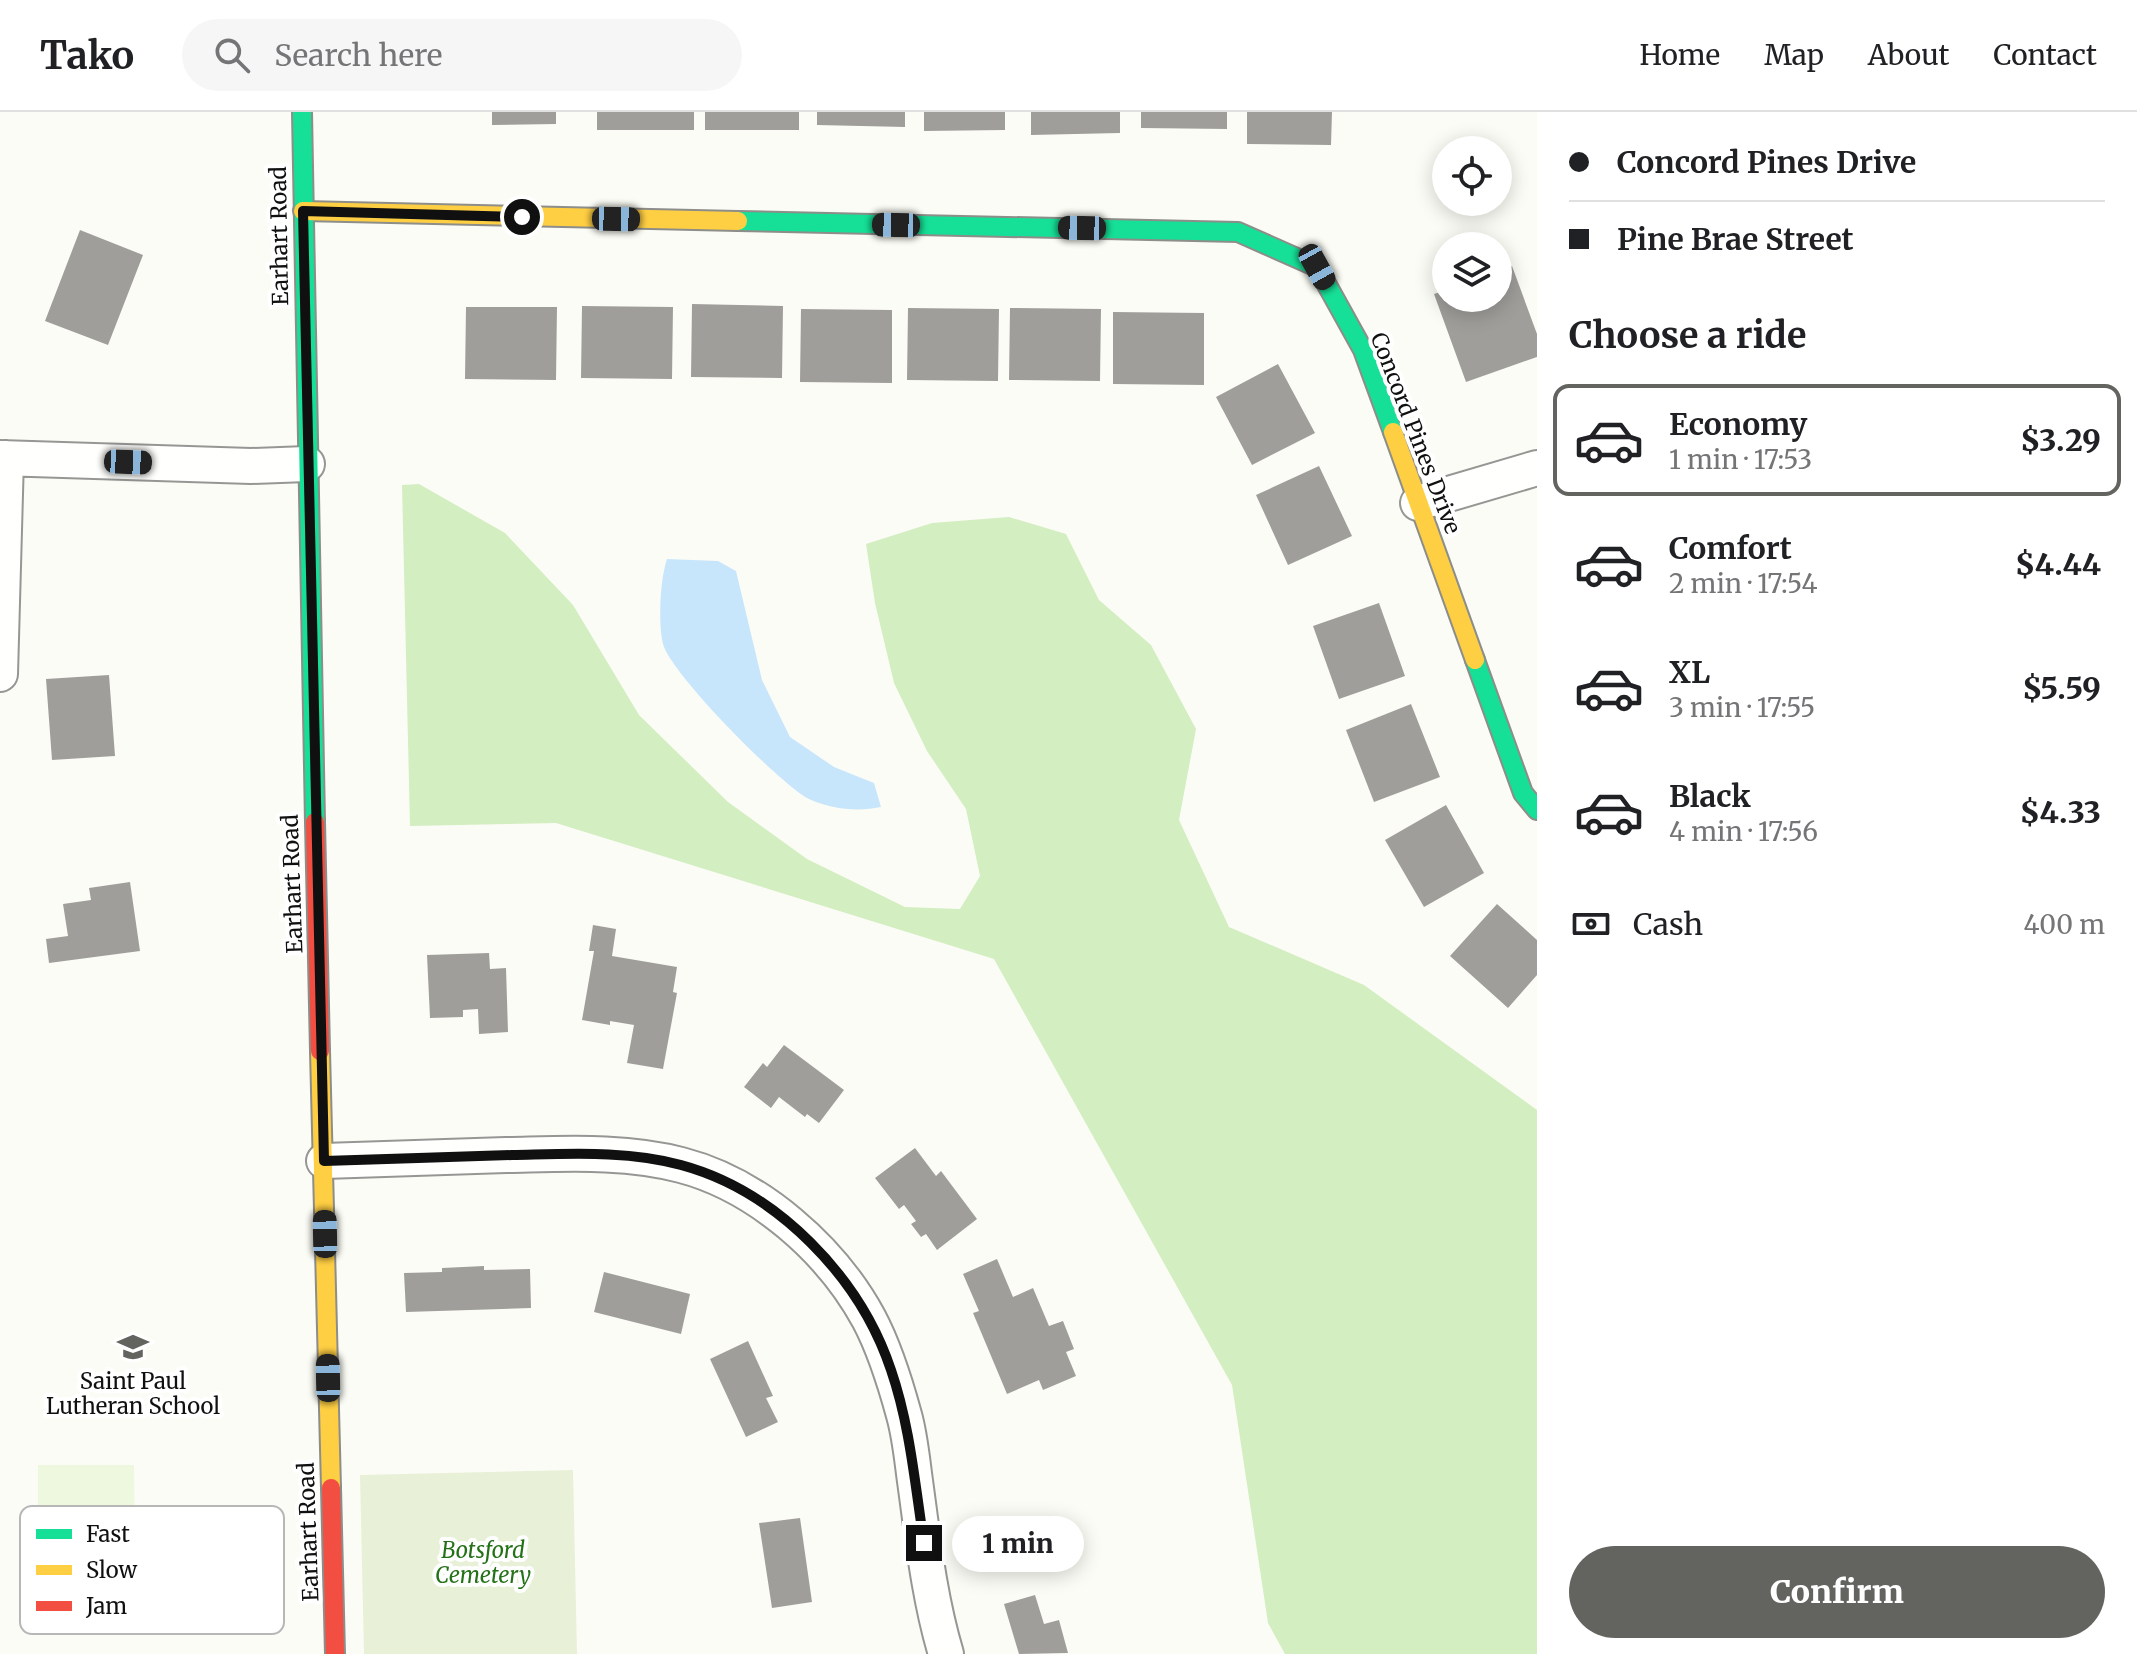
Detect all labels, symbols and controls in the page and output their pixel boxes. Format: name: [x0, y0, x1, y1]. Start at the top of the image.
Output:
search box: [182, 19, 742, 91]
text: Tako: [40, 32, 134, 79]
icon: search: [210, 33, 254, 77]
text: Search here: [274, 36, 443, 74]
text: Home: [1639, 37, 1720, 73]
text: Map: [1764, 37, 1824, 73]
text: About: [1868, 37, 1949, 73]
text: Contact: [1993, 37, 2097, 73]
map controls: [1432, 136, 1512, 312]
button: locate: [1432, 136, 1512, 216]
text: Concord Pines Drive: [1617, 143, 1916, 181]
street label: Earhart Road: [264, 166, 294, 306]
route start: [504, 199, 540, 235]
car: [592, 207, 640, 231]
car: [872, 213, 920, 237]
car: [1058, 216, 1106, 240]
text: Pine Brae Street: [1617, 220, 1854, 258]
button: layers: [1432, 232, 1512, 312]
car: [1295, 240, 1339, 294]
text: Choose a ride: [1569, 313, 1806, 358]
street label: Concord Pines Drive: [1365, 328, 1467, 538]
icon: car: [1573, 404, 1645, 476]
text: Economy: [1669, 405, 1807, 443]
text: $3.29: [2020, 421, 2101, 459]
text: 1 min · 17:53: [1669, 443, 1812, 476]
car: [104, 449, 152, 475]
icon: car: [1573, 528, 1645, 600]
text: Comfort: [1669, 529, 1792, 567]
text: $4.44: [2015, 545, 2101, 583]
text: 2 min · 17:54: [1669, 567, 1818, 600]
icon: car: [1573, 652, 1645, 724]
text: XL: [1669, 653, 1710, 691]
text: $5.59: [2022, 669, 2101, 707]
text: 3 min · 17:55: [1669, 691, 1815, 724]
icon: car: [1573, 776, 1645, 848]
text: Black: [1669, 777, 1751, 815]
text: $4.33: [2020, 793, 2101, 831]
street label: Earhart Road: [276, 814, 308, 954]
text: 4 min · 17:56: [1669, 815, 1818, 848]
icon: cash: [1569, 902, 1613, 946]
text: Cash: [1633, 905, 1703, 943]
text: 400 m: [2024, 908, 2105, 941]
car: [313, 1210, 337, 1258]
school or university icon: Saint Paul Lutheran School: [116, 1330, 150, 1364]
car: [316, 1354, 340, 1402]
place label: Saint Paul Lutheran School: [46, 1367, 220, 1420]
street label: Earhart Road: [292, 1462, 324, 1602]
legend: [20, 1506, 284, 1634]
callout: 1 min: [952, 1515, 1084, 1571]
text: Fast: [86, 1520, 130, 1548]
route end: [906, 1525, 942, 1561]
text: 1 min: [982, 1527, 1054, 1560]
park label: Botsford Cemetery: [435, 1536, 531, 1589]
button: Confirm: [1569, 1546, 2105, 1638]
text: Slow: [86, 1556, 137, 1584]
text: Jam: [85, 1592, 127, 1620]

